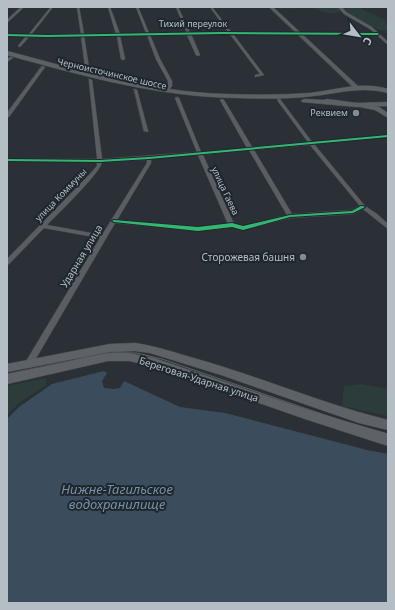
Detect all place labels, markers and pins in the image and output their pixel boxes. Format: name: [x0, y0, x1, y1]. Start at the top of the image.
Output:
place label: Реквием: [310, 106, 348, 119]
marker: Реквием: [351, 108, 361, 118]
place label: Сторожевая башня: [201, 250, 295, 264]
marker: Сторожевая башня: [298, 252, 308, 262]

